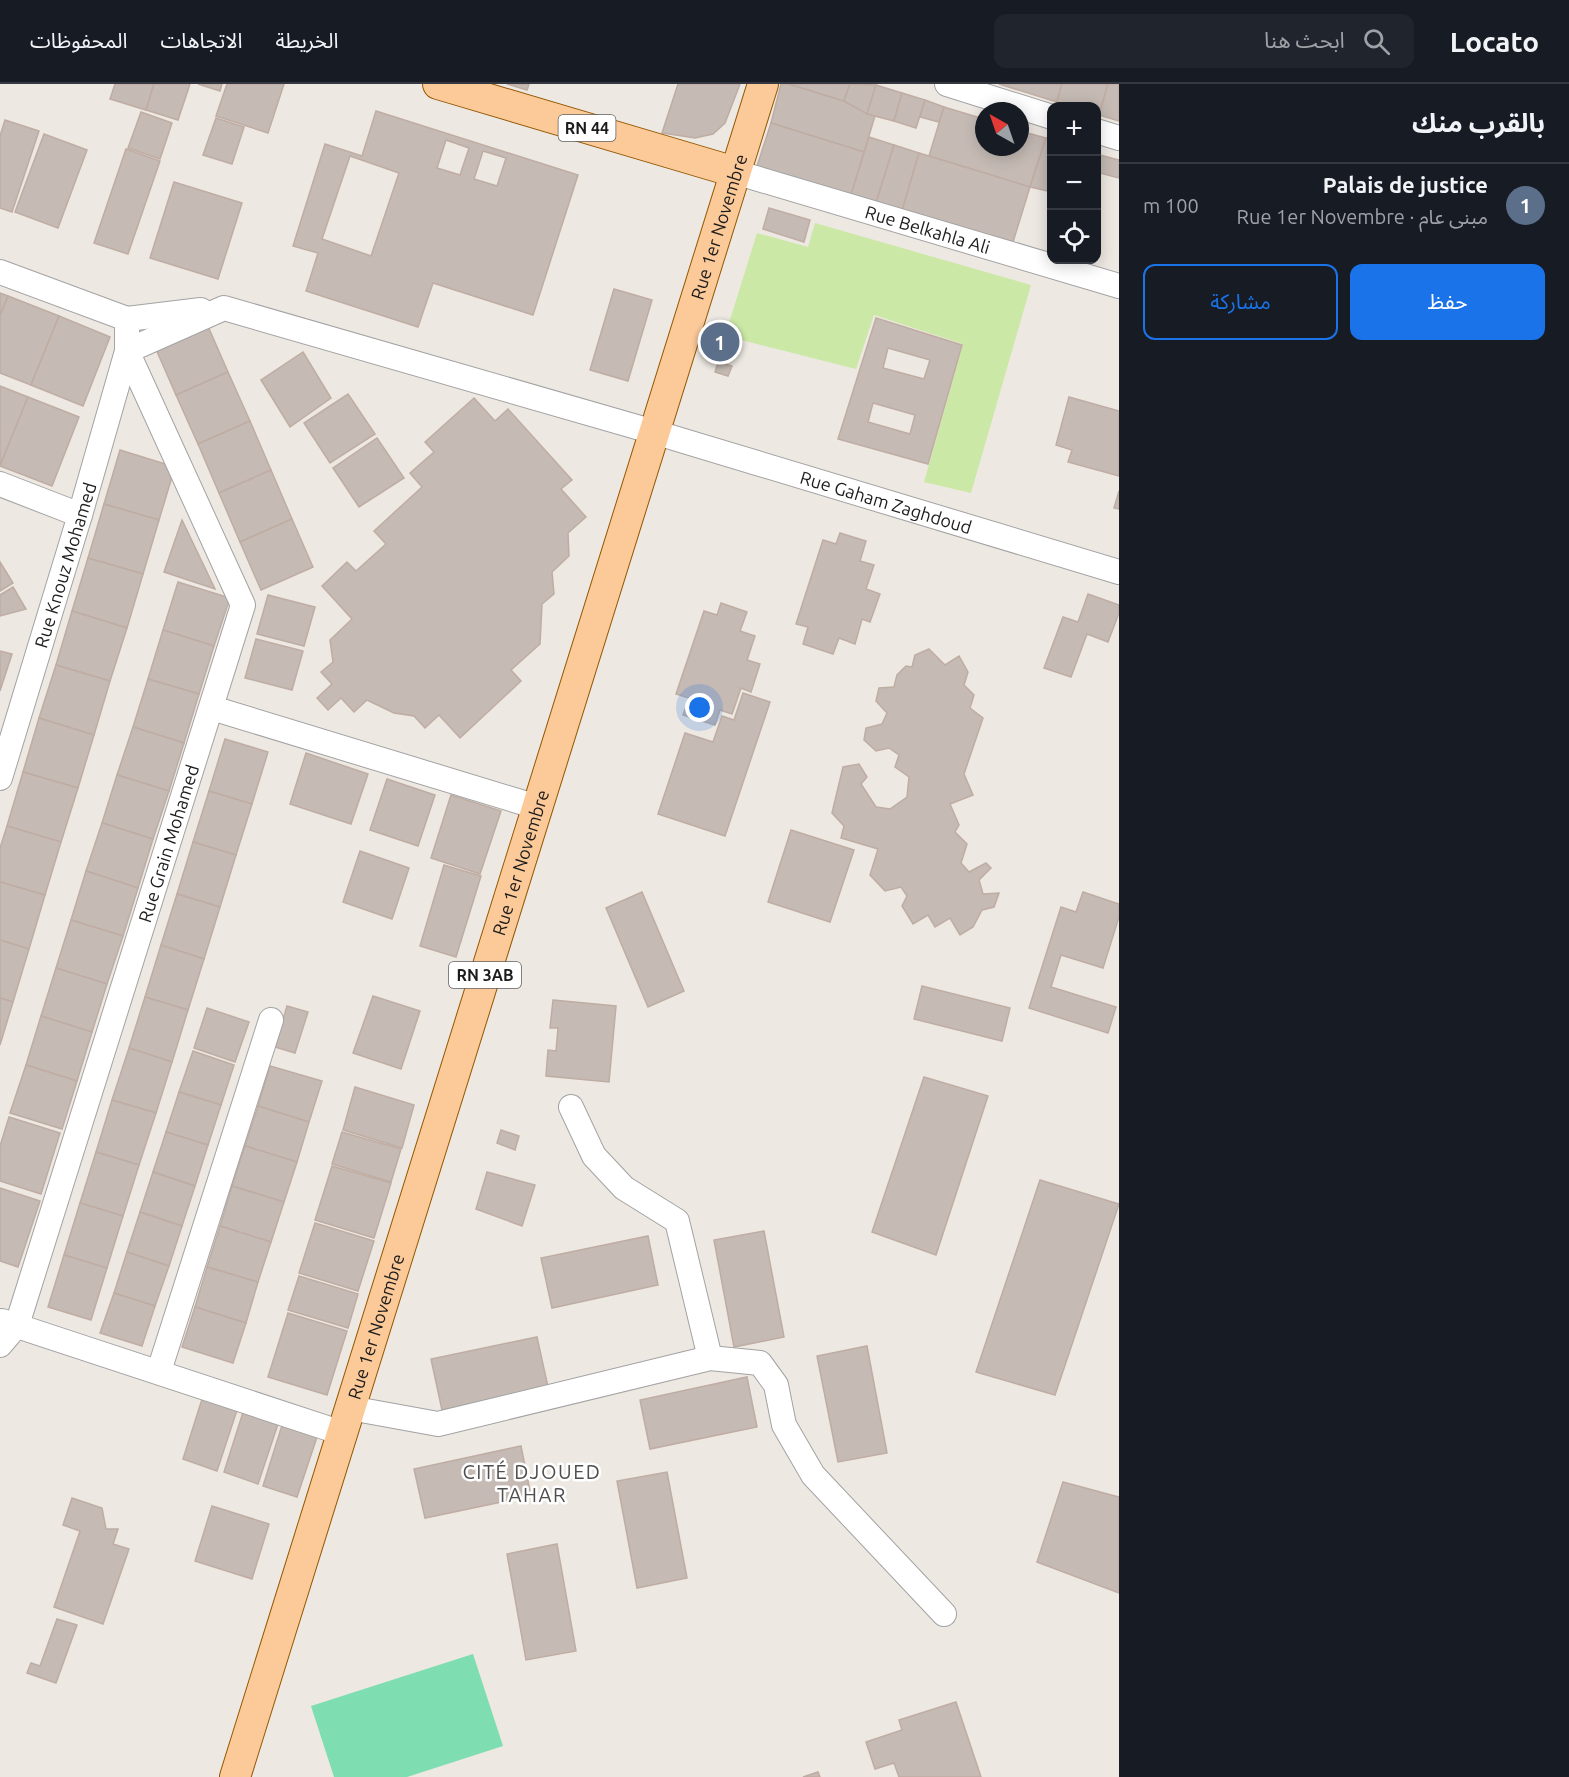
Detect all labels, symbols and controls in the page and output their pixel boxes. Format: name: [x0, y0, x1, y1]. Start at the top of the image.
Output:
search box: [994, 14, 1414, 68]
icon: search: [1360, 25, 1393, 58]
text: Locato: [1450, 26, 1539, 57]
text: ابحث هنا: [1264, 27, 1345, 52]
text: المحفوظات: [30, 28, 127, 52]
text: الاتجاهات: [160, 28, 242, 52]
text: الخريطة: [275, 28, 338, 52]
north arrow: [975, 102, 1029, 156]
map controls: [1047, 102, 1101, 264]
button: +: [1047, 102, 1101, 156]
text: بالقرب منك: [1412, 108, 1545, 137]
road number: RN 44: [558, 115, 616, 141]
street label: Rue 1er Novembre: [686, 151, 751, 302]
button: −: [1047, 156, 1101, 210]
text: Palais de justice: [1323, 172, 1488, 197]
text: 100 m: [1143, 194, 1199, 217]
text: 1: [1520, 194, 1531, 217]
street label: Rue Belkahla Ali: [863, 201, 992, 257]
text: مبنى عام · Rue 1er Novembre: [1237, 205, 1488, 228]
button: locate: [1047, 210, 1101, 264]
button: مشاركة: [1143, 264, 1338, 340]
button: حفظ: [1350, 264, 1545, 340]
pin: 1: [700, 320, 740, 364]
street label: Rue Gaham Zaghdoud: [798, 467, 974, 537]
street label: Rue Knouz Mohamed: [30, 480, 100, 650]
your location: [685, 693, 714, 722]
street label: Rue Grain Mohamed: [134, 762, 202, 925]
street label: Rue 1er Novembre: [488, 787, 552, 938]
road number: RN 3AB: [449, 962, 521, 988]
street label: Rue 1er Novembre: [343, 1251, 408, 1402]
district label: CITÉ DJOUED TAHAR: [463, 1460, 601, 1506]

